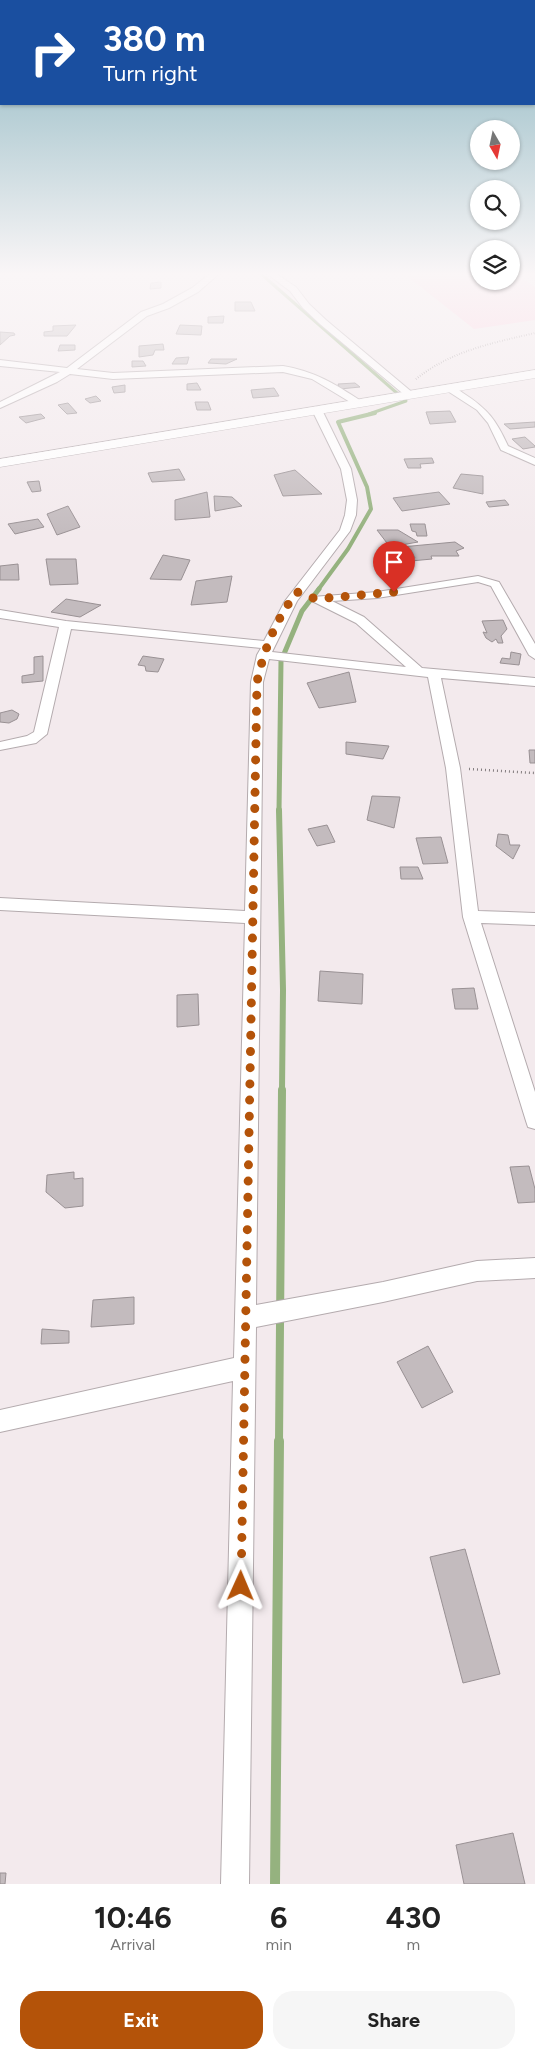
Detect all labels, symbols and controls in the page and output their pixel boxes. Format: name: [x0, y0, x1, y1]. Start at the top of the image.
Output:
text: 380 m: [103, 18, 205, 60]
icon: right: [20, 20, 85, 85]
text: Turn right: [103, 60, 198, 87]
north arrow: [470, 120, 520, 170]
map controls: [470, 120, 520, 290]
button: search: [470, 180, 520, 230]
button: layers: [470, 240, 520, 290]
pin: [373, 541, 415, 592]
icon: arrive: [380, 548, 408, 576]
position arrow: [214, 1559, 266, 1611]
text: 10:46: [94, 1899, 172, 1936]
text: 6: [270, 1899, 287, 1936]
text: 430: [386, 1899, 441, 1936]
text: Arrival: [110, 1935, 155, 1954]
text: min: [266, 1935, 292, 1954]
text: m: [407, 1935, 420, 1954]
button: Exit: [20, 1991, 263, 2049]
button: Share: [273, 1991, 515, 2049]

